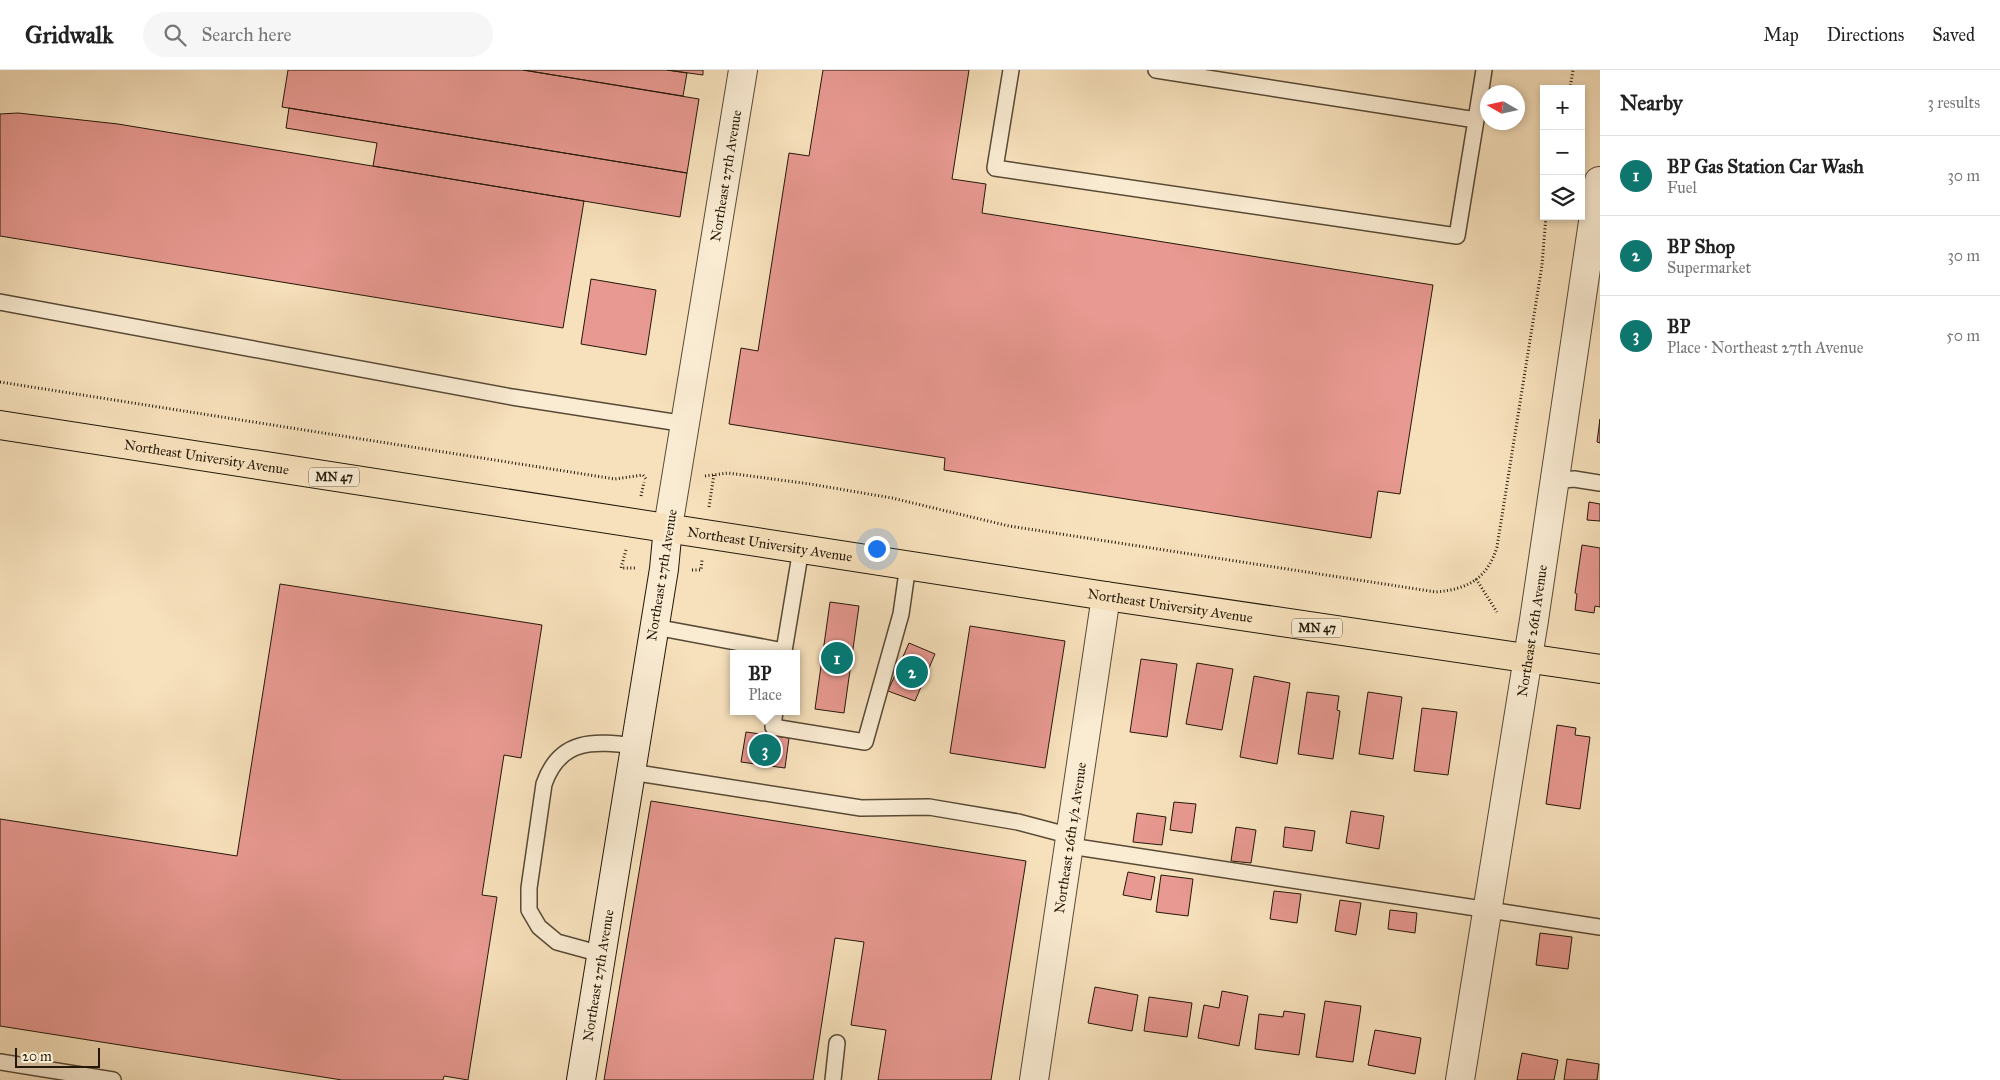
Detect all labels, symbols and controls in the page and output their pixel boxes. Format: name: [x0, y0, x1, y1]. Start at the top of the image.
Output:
search box: [143, 12, 493, 57]
text: Gridwalk: [25, 20, 113, 50]
icon: search: [161, 21, 189, 49]
text: Search here: [201, 23, 291, 46]
text: Map: [1763, 24, 1799, 46]
text: Directions: [1827, 24, 1904, 46]
text: Saved: [1932, 24, 1975, 46]
north arrow: [1480, 85, 1525, 130]
map controls: [1540, 85, 1585, 220]
button: +: [1540, 85, 1585, 130]
text: Nearby: [1620, 90, 1683, 116]
text: 3 results: [1927, 93, 1980, 112]
street label: Northeast 27th Avenue: [706, 108, 745, 243]
button: −: [1540, 130, 1585, 175]
text: BP Gas Station Car Wash: [1667, 155, 1864, 178]
text: 1: [1633, 166, 1639, 185]
text: 30 m: [1947, 166, 1980, 185]
button: layers: [1540, 175, 1585, 220]
text: Fuel: [1667, 178, 1697, 197]
text: BP Shop: [1667, 235, 1735, 258]
text: 2: [1632, 246, 1640, 265]
text: 30 m: [1947, 246, 1980, 265]
text: Supermarket: [1667, 258, 1751, 277]
text: BP: [1667, 315, 1690, 338]
text: 3: [1633, 326, 1639, 345]
text: 50 m: [1946, 326, 1980, 345]
text: Place · Northeast 27th Avenue: [1667, 338, 1863, 357]
street label: Northeast University Avenue: [123, 436, 290, 478]
road number: MN 47: [309, 468, 359, 487]
street label: Northeast 27th Avenue: [643, 508, 681, 642]
street label: Northeast University Avenue: [686, 523, 854, 565]
your location: [864, 536, 890, 562]
street label: Northeast 26th Avenue: [1513, 563, 1551, 698]
street label: Northeast University Avenue: [1086, 585, 1254, 626]
road number: MN 47: [1292, 618, 1342, 638]
pin: 1: [821, 639, 853, 677]
popup: [730, 650, 800, 715]
pin: 2: [896, 653, 928, 691]
text: BP: [748, 662, 772, 685]
text: Place: [748, 685, 782, 704]
pin: 3: [749, 731, 781, 769]
street label: Northeast 26th 1/2 Avenue: [1050, 761, 1090, 914]
street label: Northeast 27th Avenue: [579, 908, 617, 1043]
scale bar: [15, 1045, 100, 1068]
text: 20 m: [22, 1048, 52, 1065]

